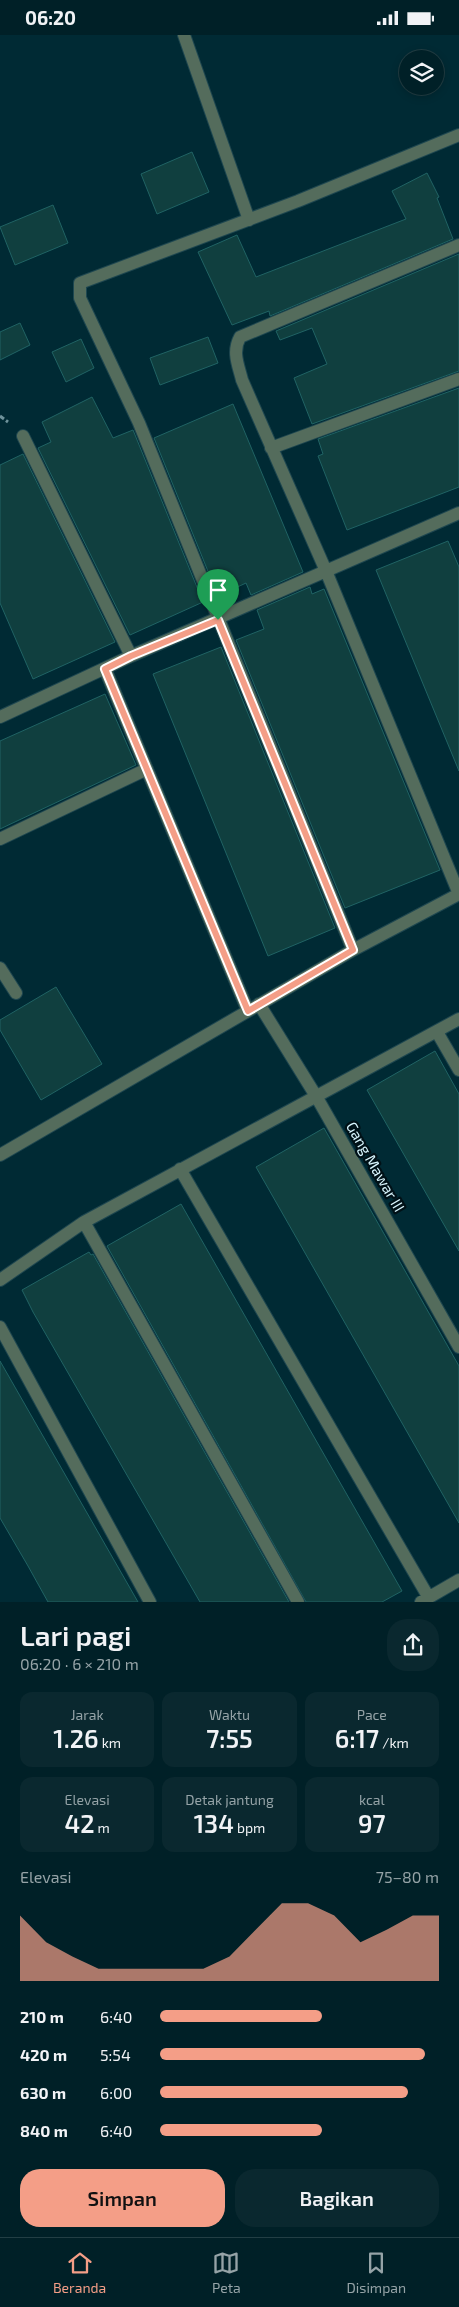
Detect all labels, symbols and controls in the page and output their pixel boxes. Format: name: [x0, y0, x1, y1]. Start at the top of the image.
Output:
text: 06:20: [25, 6, 76, 29]
map controls: [399, 50, 444, 95]
button: layers: [399, 50, 444, 95]
pin: [197, 569, 239, 620]
icon: arrive: [204, 576, 232, 604]
street label: Gang Mawar III: [343, 1118, 409, 1215]
text: Lari pagi: [20, 1618, 131, 1652]
button: share: [387, 1619, 439, 1671]
text: 06:20 · 6 × 210 m: [20, 1654, 139, 1673]
text: Jarak: [71, 1706, 104, 1723]
text: Waktu: [209, 1706, 250, 1723]
text: Pace: [357, 1706, 387, 1723]
text: 1.26: [53, 1723, 99, 1753]
text: 7:55: [206, 1723, 253, 1753]
text: 6:17: [335, 1723, 379, 1753]
text: km: [99, 1734, 121, 1751]
text: /km: [379, 1734, 409, 1751]
text: Elevasi: [65, 1791, 110, 1808]
text: Detak jantung: [185, 1791, 274, 1808]
text: kcal: [359, 1791, 385, 1808]
text: 42: [64, 1808, 94, 1838]
text: 134: [194, 1808, 234, 1838]
text: 97: [358, 1808, 386, 1838]
text: m: [94, 1819, 110, 1836]
text: bpm: [234, 1819, 265, 1836]
text: Elevasi: [20, 1867, 72, 1886]
text: 75–80 m: [376, 1867, 439, 1886]
text: 210 m: [20, 2007, 64, 2026]
text: 6:40: [100, 2007, 132, 2026]
text: 420 m: [20, 2045, 67, 2064]
text: 5:54: [100, 2045, 131, 2064]
text: 630 m: [20, 2083, 66, 2102]
text: 6:00: [100, 2083, 132, 2102]
text: 840 m: [20, 2121, 68, 2140]
text: 6:40: [100, 2121, 132, 2140]
button: Simpan: [20, 2169, 225, 2227]
button: Bagikan: [235, 2169, 439, 2227]
tab: Beranda: [53, 2249, 106, 2296]
tab: Peta: [212, 2249, 241, 2296]
tab: Disimpan: [347, 2249, 406, 2296]

